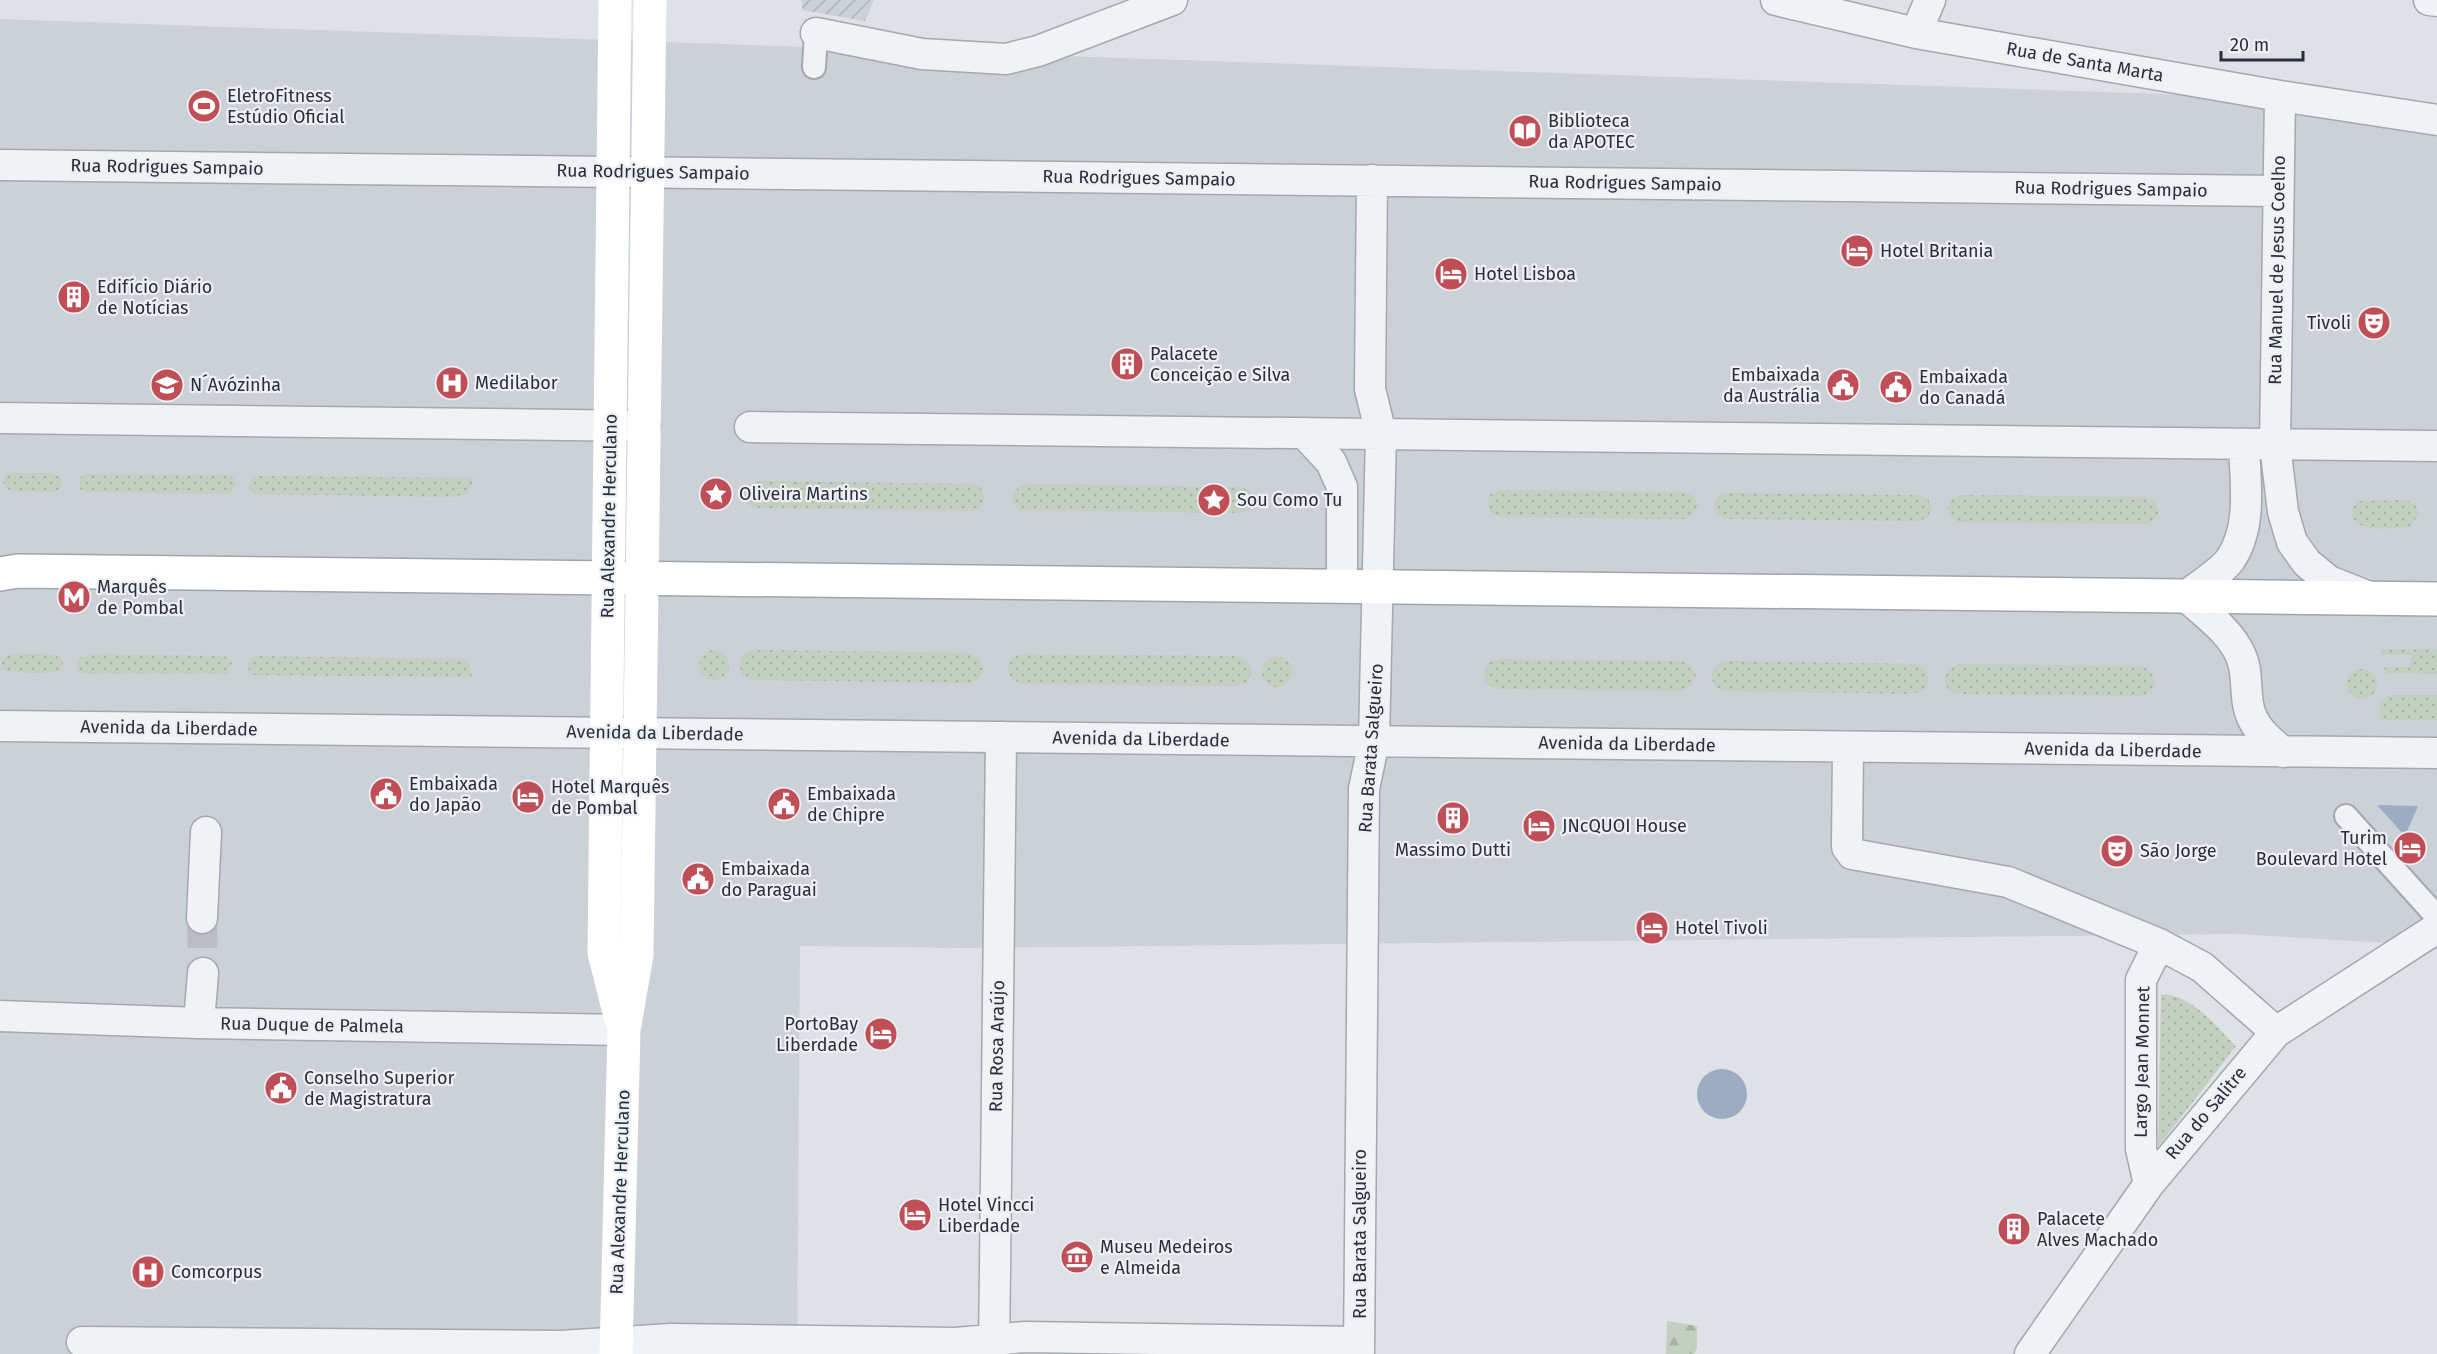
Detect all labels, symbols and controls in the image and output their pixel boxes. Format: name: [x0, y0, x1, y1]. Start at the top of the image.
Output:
scale bar: [2221, 24, 2304, 62]
text: 20 m: [2230, 34, 2269, 56]
street label: Rua de Santa Marta: [2005, 37, 2165, 87]
place label: EletroFitness Estúdio Oficial: [227, 85, 344, 128]
sports icon: EletroFitness Estúdio Oficial: [186, 88, 222, 124]
place label: Biblioteca da APOTEC: [1548, 110, 1635, 153]
library icon: Biblioteca da APOTEC: [1507, 113, 1543, 149]
street label: Rua Rodrigues Sampaio: [70, 154, 264, 180]
street label: Rua Manuel de Jesus Coelho: [2264, 155, 2290, 385]
street label: Rua Rodrigues Sampaio: [556, 159, 750, 185]
street label: Rua Rodrigues Sampaio: [1042, 165, 1236, 191]
street label: Rua Rodrigues Sampaio: [1528, 170, 1722, 196]
street label: Rua Rodrigues Sampaio: [2014, 176, 2208, 202]
hotel icon: Hotel Britania: [1839, 233, 1875, 269]
place label: Hotel Britania: [1880, 240, 1993, 262]
hotel icon: Hotel Lisboa: [1433, 256, 1469, 292]
place label: Hotel Lisboa: [1474, 263, 1576, 285]
place label: Edifício Diário de Notícias: [97, 276, 212, 319]
building icon: Edifício Diário de Notícias: [56, 279, 92, 315]
theatre icon: Tivoli: [2356, 305, 2392, 341]
place label: Tivoli: [2307, 312, 2351, 334]
place label: Palacete Conceição e Silva: [1150, 343, 1290, 386]
building icon: Palacete Conceição e Silva: [1109, 346, 1145, 382]
place label: Embaixada da Austrália: [1723, 364, 1820, 407]
hospital icon: Medilabor: [434, 365, 470, 401]
place label: Embaixada do Canadá: [1919, 366, 2008, 409]
school or university icon: N´Avózinha: [149, 367, 185, 403]
public building icon: Embaixada da Austrália: [1825, 367, 1861, 403]
public building icon: Embaixada do Canadá: [1878, 369, 1914, 405]
place label: Medilabor: [475, 372, 558, 394]
place label: N´Avózinha: [190, 374, 281, 396]
street label: Rua Alexandre Herculano: [596, 413, 622, 619]
place icon: Oliveira Martins: [698, 476, 734, 512]
place icon: Sou Como Tu: [1196, 482, 1232, 518]
place label: Oliveira Martins: [739, 483, 868, 505]
place label: Sou Como Tu: [1237, 489, 1343, 511]
place label: Marquês de Pombal: [97, 576, 184, 619]
metro station icon: Marquês de Pombal: [56, 579, 92, 615]
street label: Rua Barata Salgueiro: [1354, 663, 1388, 833]
street label: Avenida da Liberdade: [80, 715, 258, 741]
street label: Avenida da Liberdade: [566, 720, 744, 746]
street label: Avenida da Liberdade: [1052, 726, 1230, 752]
street label: Avenida da Liberdade: [1538, 731, 1716, 757]
street label: Avenida da Liberdade: [2024, 737, 2202, 763]
place label: Embaixada do Japão: [409, 773, 498, 816]
public building icon: Embaixada do Japão: [368, 776, 404, 812]
place label: Hotel Marquês de Pombal: [551, 776, 670, 819]
hotel icon: Hotel Marquês de Pombal: [510, 779, 546, 815]
place label: Embaixada de Chipre: [807, 783, 896, 826]
public building icon: Embaixada de Chipre: [766, 786, 802, 822]
building icon: Massimo Dutti: [1435, 800, 1471, 836]
hotel icon: JNcQUOI House: [1521, 808, 1557, 844]
place label: JNcQUOI House: [1562, 815, 1687, 837]
place label: Turim Boulevard Hotel: [2256, 827, 2387, 870]
hotel icon: Turim Boulevard Hotel: [2392, 830, 2428, 866]
theatre icon: São Jorge: [2099, 833, 2135, 869]
place label: Massimo Dutti: [1395, 839, 1511, 861]
place label: São Jorge: [2140, 840, 2216, 862]
place label: Embaixada do Paraguai: [721, 858, 817, 901]
public building icon: Embaixada do Paraguai: [680, 861, 716, 897]
hotel icon: Hotel Tivoli: [1634, 910, 1670, 946]
place label: Hotel Tivoli: [1675, 917, 1768, 939]
street label: Rua Rosa Araújo: [985, 980, 1009, 1112]
street label: Largo Jean Monnet: [2130, 985, 2154, 1138]
street label: Rua Duque de Palmela: [220, 1012, 404, 1038]
place label: PortoBay Liberdade: [776, 1013, 858, 1056]
hotel icon: PortoBay Liberdade: [863, 1016, 899, 1052]
street label: Rua do Salitre: [2161, 1062, 2251, 1164]
place label: Conselho Superior de Magistratura: [304, 1067, 454, 1110]
public building icon: Conselho Superior de Magistratura: [263, 1070, 299, 1106]
street label: Rua Alexandre Herculano: [605, 1089, 635, 1295]
street label: Rua Barata Salgueiro: [1349, 1149, 1371, 1319]
place label: Hotel Vincci Liberdade: [938, 1194, 1034, 1237]
hotel icon: Hotel Vincci Liberdade: [897, 1197, 933, 1233]
place label: Palacete Alves Machado: [2037, 1208, 2158, 1251]
building icon: Palacete Alves Machado: [1996, 1211, 2032, 1247]
place label: Museu Medeiros e Almeida: [1100, 1236, 1233, 1279]
museum icon: Museu Medeiros e Almeida: [1059, 1239, 1095, 1275]
hospital icon: Comcorpus: [130, 1254, 166, 1290]
place label: Comcorpus: [171, 1261, 262, 1283]

